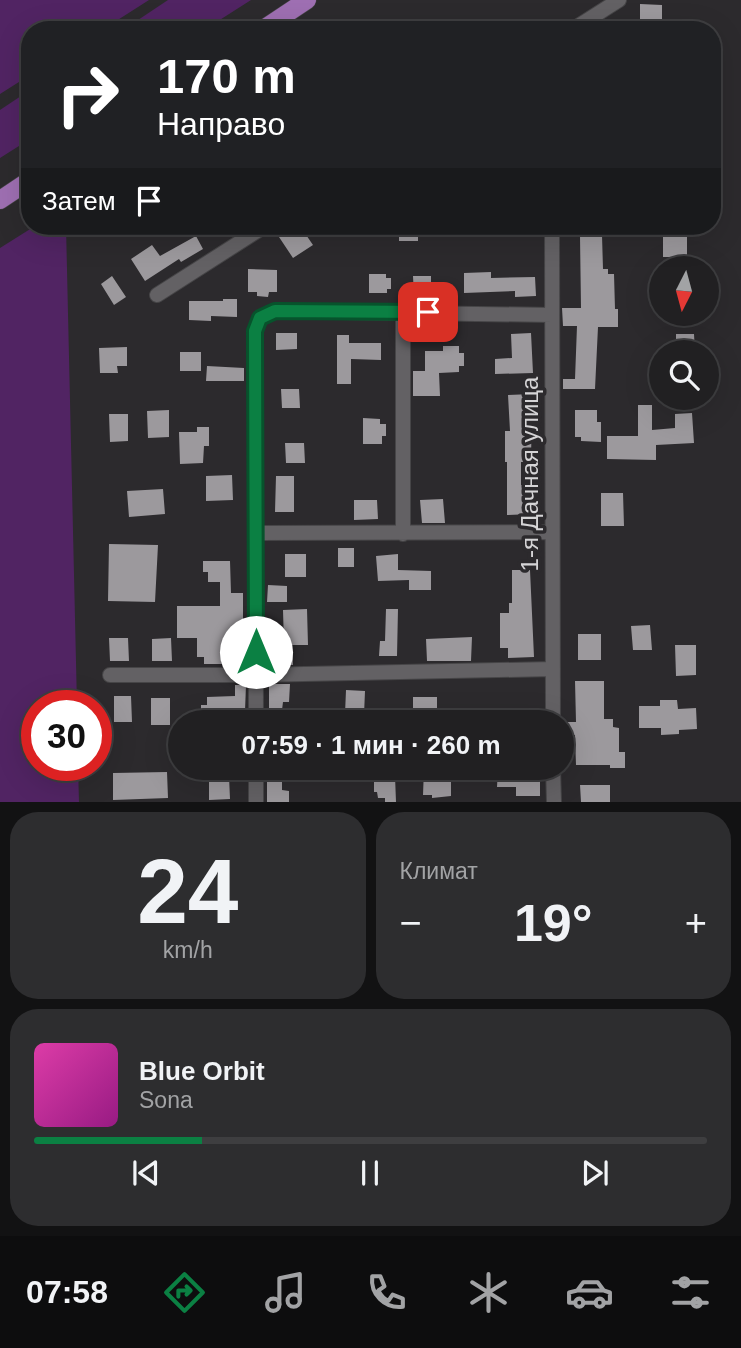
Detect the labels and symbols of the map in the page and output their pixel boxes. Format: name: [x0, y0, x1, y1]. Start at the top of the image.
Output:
north arrow: [649, 256, 719, 326]
pin: [398, 282, 458, 342]
street label: 1-я Дачная улица: [516, 376, 543, 571]
position arrow: [219, 615, 293, 689]
speed limit sign: 30: [21, 690, 112, 781]

